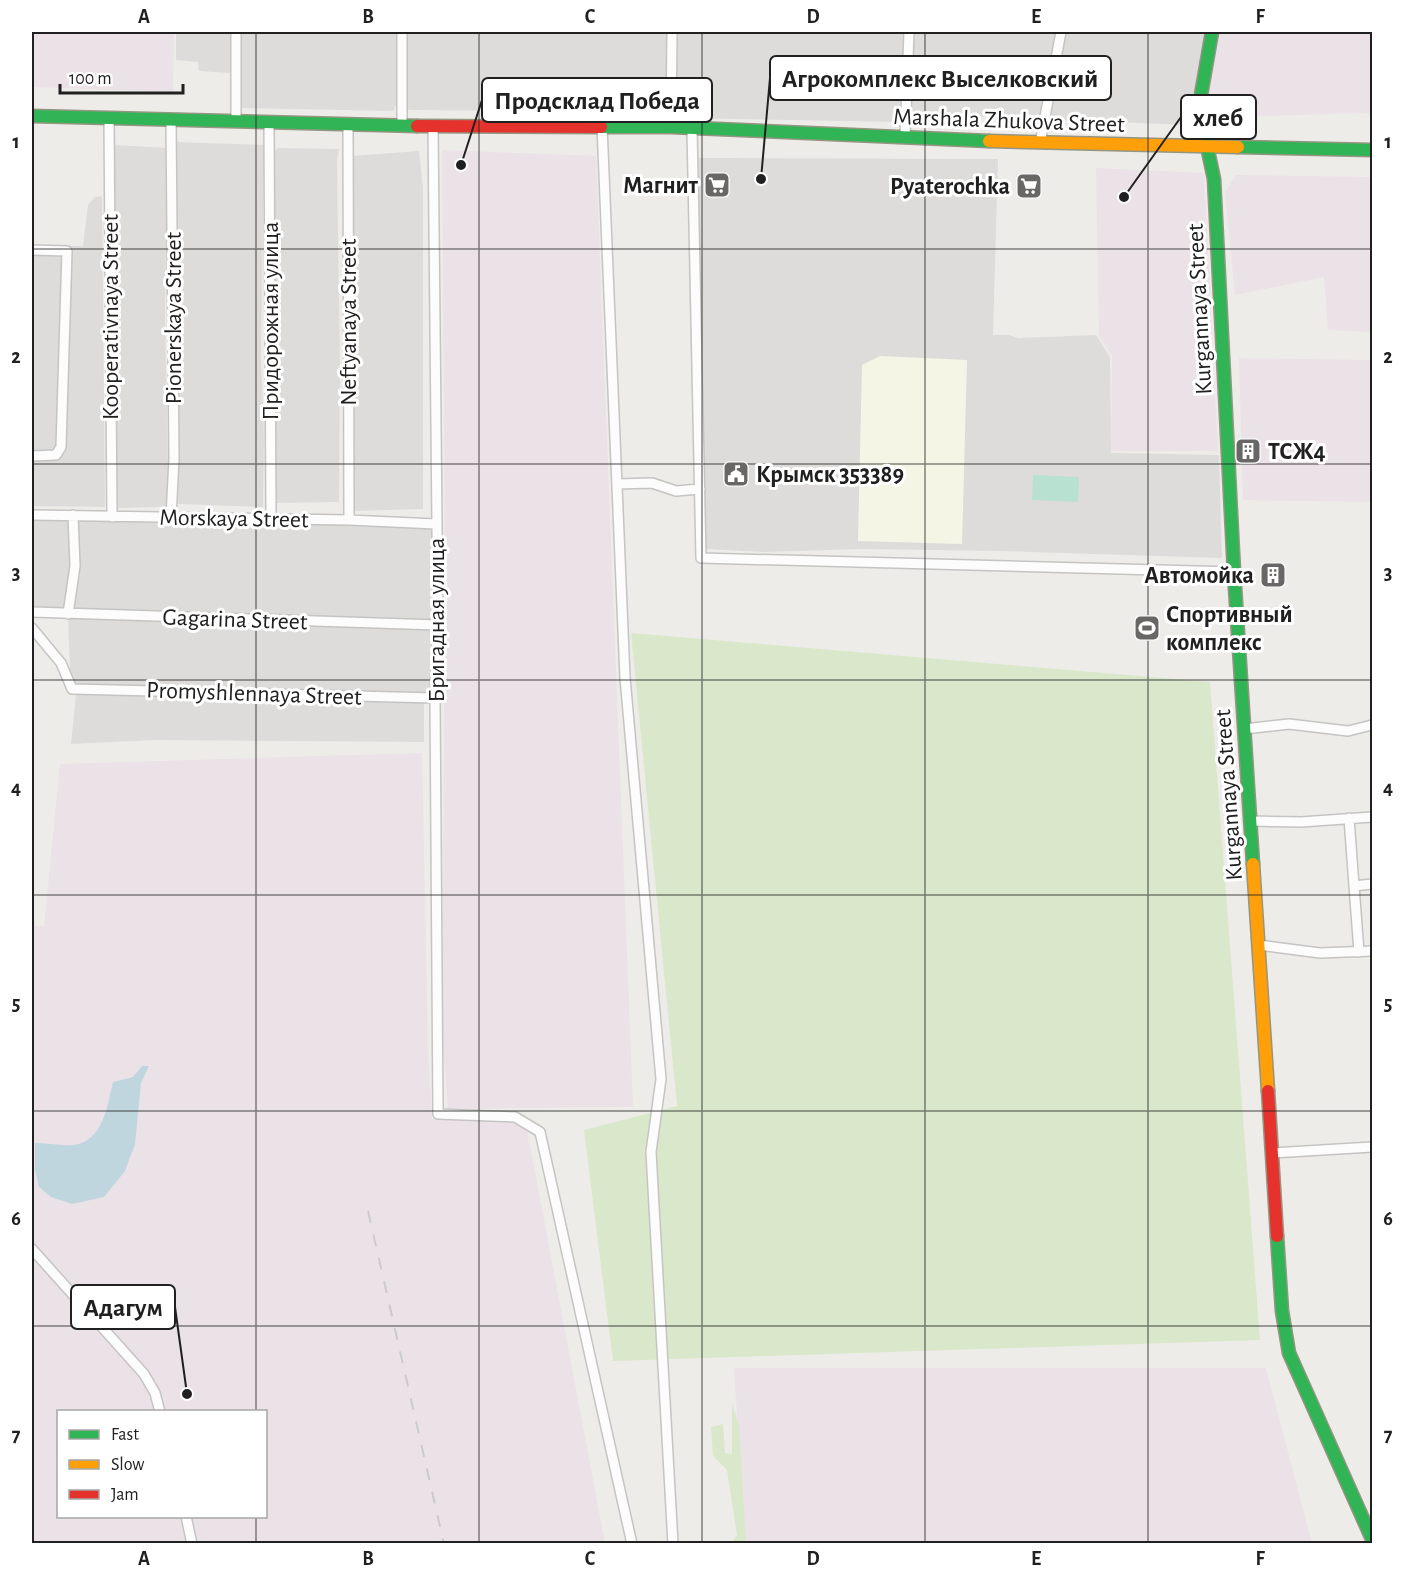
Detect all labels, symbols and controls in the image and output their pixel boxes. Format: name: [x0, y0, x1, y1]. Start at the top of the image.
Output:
text: A: [138, 7, 150, 27]
text: B: [362, 7, 374, 27]
text: C: [585, 7, 596, 27]
text: D: [806, 7, 820, 27]
text: E: [1031, 7, 1041, 27]
text: F: [1255, 7, 1265, 27]
callout: Агрокомплекс Выселковский: [770, 56, 1111, 100]
scale bar: [60, 57, 183, 95]
text: Агрокомплекс Выселковский: [782, 66, 1098, 92]
text: 100 m: [69, 70, 112, 88]
callout: Продсклад Победа: [482, 78, 712, 122]
text: Продсклад Победа: [494, 88, 700, 114]
callout: хлеб: [1181, 95, 1256, 139]
street label: Marshala Zhukova Street: [893, 105, 1125, 137]
text: хлеб: [1193, 105, 1243, 131]
text: 1: [12, 132, 20, 152]
text: 1: [1384, 132, 1392, 152]
supermarket icon: Магнит: [702, 170, 732, 200]
supermarket icon: Pyaterochka: [1014, 171, 1044, 201]
place label: Магнит: [623, 174, 699, 198]
place label: Pyaterochka: [890, 175, 1010, 199]
street label: Kooperativnaya Street: [99, 214, 123, 420]
street label: Придорожная улица: [259, 221, 283, 421]
street label: Kurgannaya Street: [1184, 222, 1216, 395]
street label: Pionerskaya Street: [162, 231, 186, 404]
street label: Neftyanaya Street: [337, 238, 361, 406]
text: 2: [11, 347, 21, 367]
text: 2: [1383, 347, 1393, 367]
building icon: ТСЖ4: [1233, 436, 1263, 466]
place label: ТСЖ4: [1268, 440, 1326, 464]
public building icon: Крымск 353389: [721, 459, 751, 489]
place label: Крымск 353389: [756, 463, 904, 487]
street label: Morskaya Street: [159, 506, 309, 532]
street label: Бригадная улица: [425, 537, 449, 703]
building icon: Автомойка: [1258, 560, 1288, 590]
text: 3: [12, 563, 20, 583]
text: 3: [1384, 563, 1392, 583]
place label: Автомойка: [1144, 564, 1254, 588]
place label: Спортивный комплекс: [1166, 603, 1293, 655]
street label: Gagarina Street: [162, 605, 308, 635]
sports icon: Спортивный комплекс: [1132, 613, 1162, 643]
street label: Promyshlennaya Street: [146, 678, 362, 710]
street label: Kurgannaya Street: [1211, 708, 1247, 881]
text: 4: [11, 778, 21, 798]
text: 4: [1383, 778, 1393, 798]
text: 5: [12, 994, 20, 1014]
text: 5: [1384, 994, 1392, 1014]
text: 6: [11, 1209, 21, 1229]
text: 6: [1383, 1209, 1393, 1229]
callout: Адагум: [71, 1285, 175, 1329]
text: Адагум: [83, 1295, 163, 1321]
legend: [57, 1410, 267, 1518]
text: 7: [12, 1425, 21, 1445]
text: 7: [1384, 1425, 1393, 1445]
text: Fast: [111, 1426, 139, 1444]
text: Slow: [111, 1456, 144, 1474]
text: Jam: [111, 1486, 139, 1504]
text: A: [138, 1549, 150, 1569]
text: B: [362, 1549, 374, 1569]
text: C: [585, 1549, 596, 1569]
text: D: [806, 1549, 820, 1569]
text: E: [1031, 1549, 1041, 1569]
text: F: [1255, 1549, 1265, 1569]

